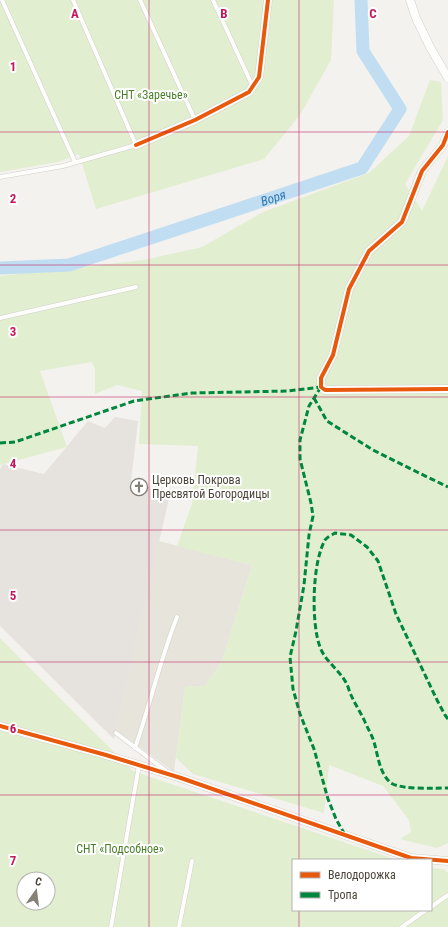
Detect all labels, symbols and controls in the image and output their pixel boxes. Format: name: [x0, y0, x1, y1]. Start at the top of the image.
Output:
text: A: [71, 6, 79, 21]
text: B: [220, 6, 228, 21]
text: C: [369, 6, 377, 21]
text: 1: [10, 59, 16, 74]
park label: СНТ «Заречье»: [114, 88, 188, 102]
water label: Воря: [259, 186, 288, 209]
text: 2: [10, 191, 17, 206]
text: 3: [10, 324, 16, 339]
text: 4: [10, 456, 17, 471]
place label: Церковь Покрова Пресвятой Богородицы: [152, 473, 270, 501]
church icon: Церковь Покрова Пресвятой Богородицы: [129, 477, 149, 497]
text: 5: [10, 588, 17, 603]
text: 6: [10, 721, 17, 736]
park label: СНТ «Подсобное»: [76, 842, 164, 856]
text: 7: [10, 853, 17, 868]
legend: [292, 859, 432, 911]
text: Велодорожка: [328, 868, 396, 882]
north arrow: [16, 871, 56, 911]
text: С: [34, 875, 43, 889]
text: Тропа: [328, 888, 358, 902]

